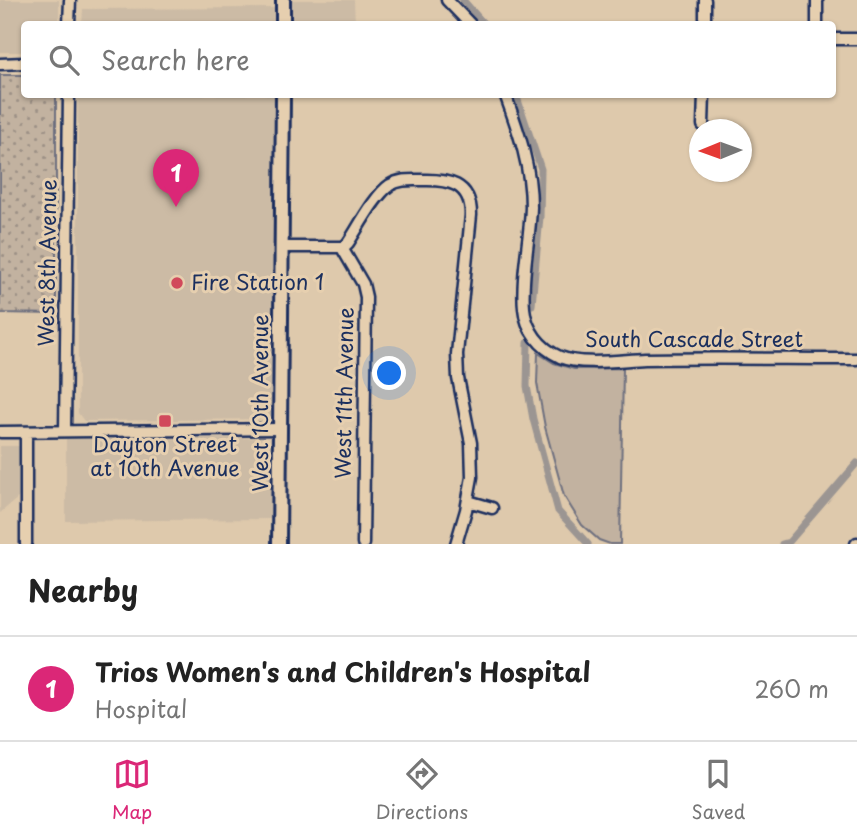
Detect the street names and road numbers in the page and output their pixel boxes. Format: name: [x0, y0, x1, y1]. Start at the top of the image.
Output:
street label: West 8th Avenue: [29, 179, 63, 347]
street label: West 11th Avenue: [326, 307, 360, 479]
street label: West 10th Avenue: [243, 314, 275, 492]
street label: South Cascade Street: [585, 322, 803, 354]

